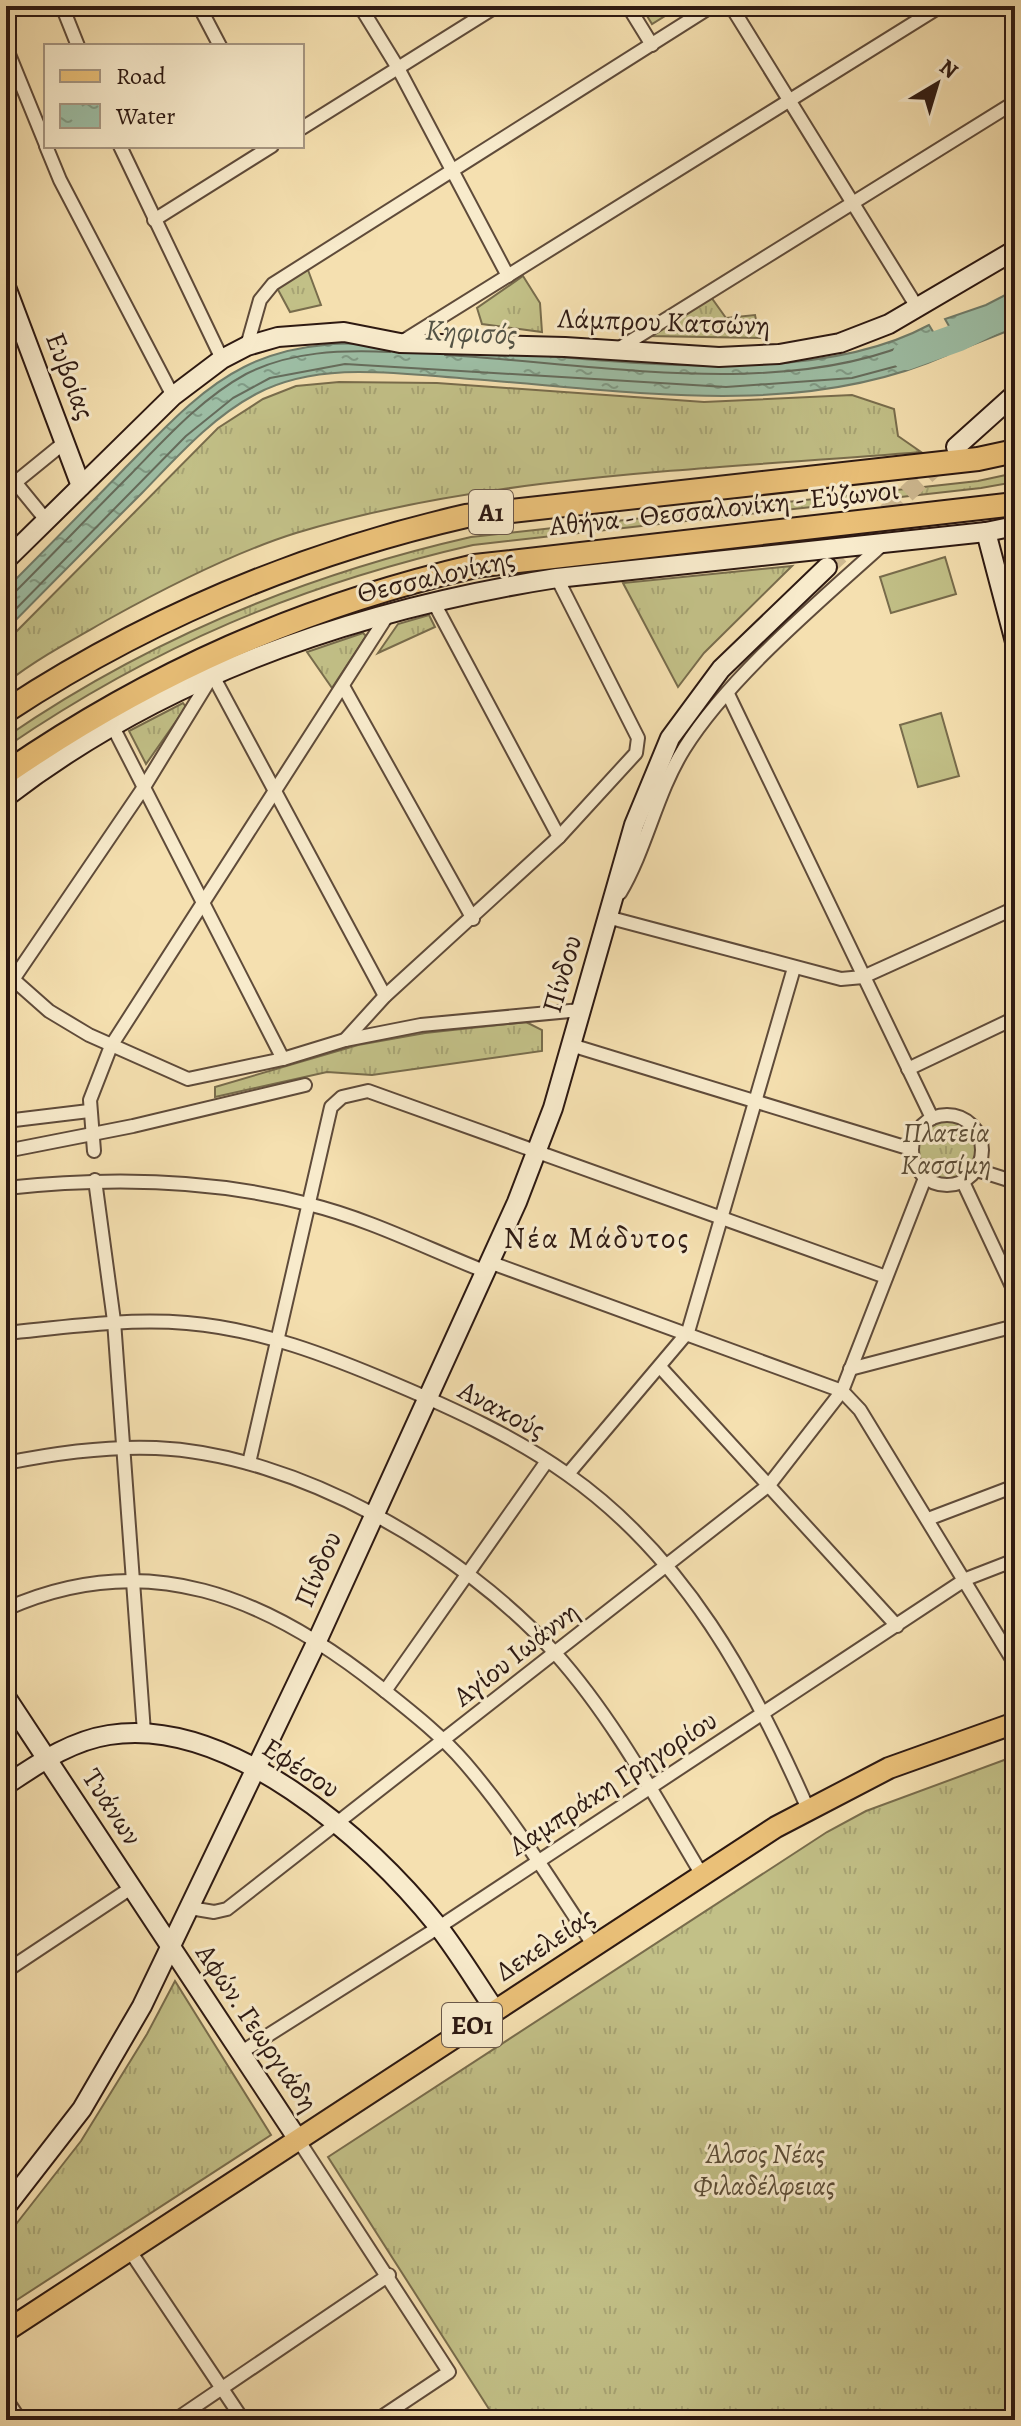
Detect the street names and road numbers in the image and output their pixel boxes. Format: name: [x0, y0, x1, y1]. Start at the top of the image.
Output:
street label: Λάμπρου Κατσώνη: [556, 299, 771, 345]
street label: Ευβοίας: [36, 327, 104, 425]
street label: Αθήνα - Θεσσαλονίκη - Εύζωνοι: [546, 471, 901, 545]
road number: Α1: [469, 490, 513, 534]
street label: Θεσσαλονίκης: [354, 539, 518, 613]
street label: Πίνδου: [533, 931, 591, 1017]
street label: Ανακούς: [451, 1371, 552, 1449]
street label: Πίνδου: [285, 1525, 351, 1613]
street label: Αγίου Ιωάννη: [445, 1593, 587, 1716]
street label: Λαμπράκη Γρηγορίου: [501, 1701, 725, 1865]
street label: Εφέσου: [255, 1729, 347, 1807]
street label: Τυάνων: [73, 1761, 151, 1853]
street label: Δεκελείας: [488, 1898, 602, 1990]
street label: Αφών. Γεωργιάδη: [186, 1936, 327, 2119]
road number: ΕΟ1: [442, 2003, 502, 2047]

